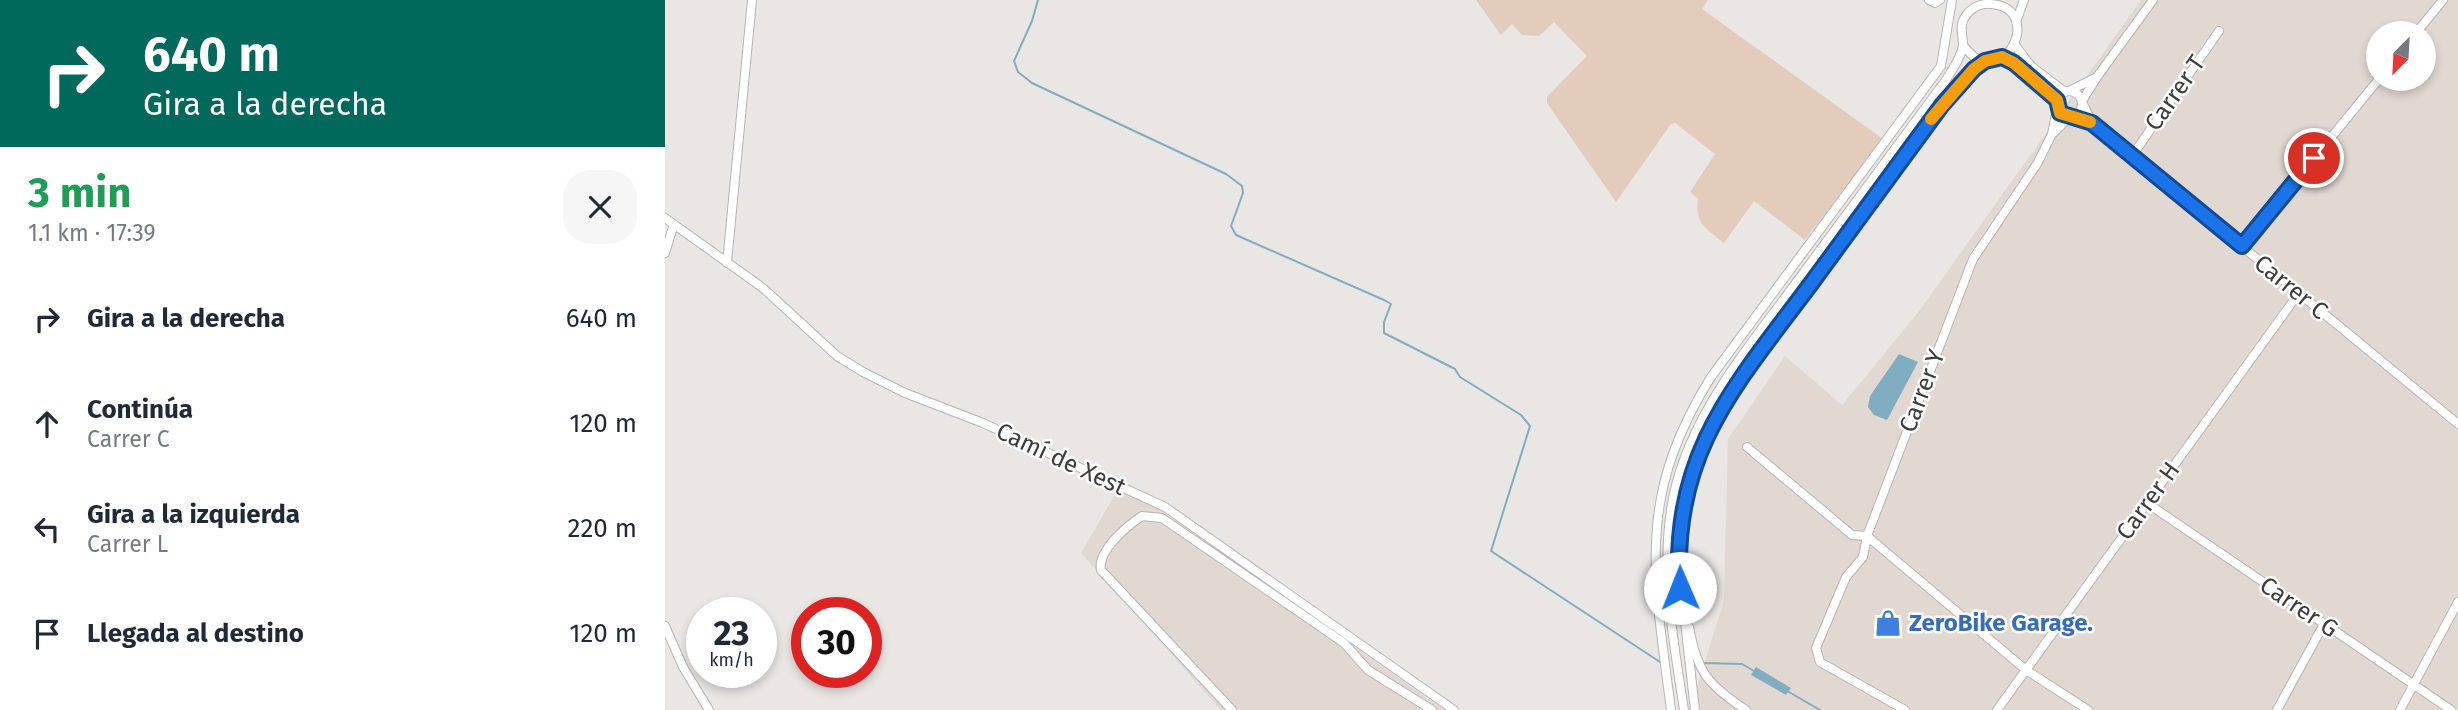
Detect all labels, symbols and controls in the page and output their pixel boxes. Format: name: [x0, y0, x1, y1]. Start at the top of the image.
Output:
north arrow: [2366, 21, 2436, 91]
map controls: [2366, 21, 2436, 91]
text: 640 m: [143, 25, 280, 84]
icon: right: [28, 28, 119, 119]
street label: Carrer T: [2139, 50, 2211, 136]
text: Gira a la derecha: [143, 85, 387, 123]
pin: [2284, 128, 2344, 188]
icon: arrive: [2295, 139, 2333, 177]
text: 3 min: [28, 168, 131, 218]
button: close: [563, 170, 637, 244]
text: 1.1 km · 17:39: [28, 219, 156, 247]
street label: Carrer C: [2249, 249, 2333, 325]
icon: right: [28, 300, 66, 338]
text: Gira a la derecha: [87, 303, 285, 334]
text: 640 m: [566, 303, 637, 334]
street label: Carrer Y: [1894, 345, 1951, 436]
text: Continúa: [87, 394, 193, 425]
icon: ahead: [28, 405, 66, 443]
text: 120 m: [569, 408, 637, 439]
street label: Camí de Xest: [992, 417, 1130, 501]
text: Carrer C: [87, 425, 170, 453]
street label: Carrer H: [2110, 457, 2186, 545]
text: Gira a la izquierda: [87, 499, 300, 530]
icon: left: [28, 510, 66, 548]
text: 220 m: [568, 513, 637, 544]
text: Carrer L: [87, 530, 168, 558]
position arrow: [1643, 551, 1717, 625]
street label: Carrer G: [2255, 571, 2343, 643]
speed limit sign: 30: [791, 597, 882, 688]
shop icon: ZeroBike Garage.: [1873, 608, 1903, 638]
place label: ZeroBike Garage.: [1909, 609, 2093, 637]
text: 23: [713, 612, 750, 654]
icon: arrive: [28, 615, 66, 653]
text: Llegada al destino: [87, 618, 304, 649]
text: 120 m: [569, 618, 637, 649]
text: km/h: [709, 649, 754, 671]

